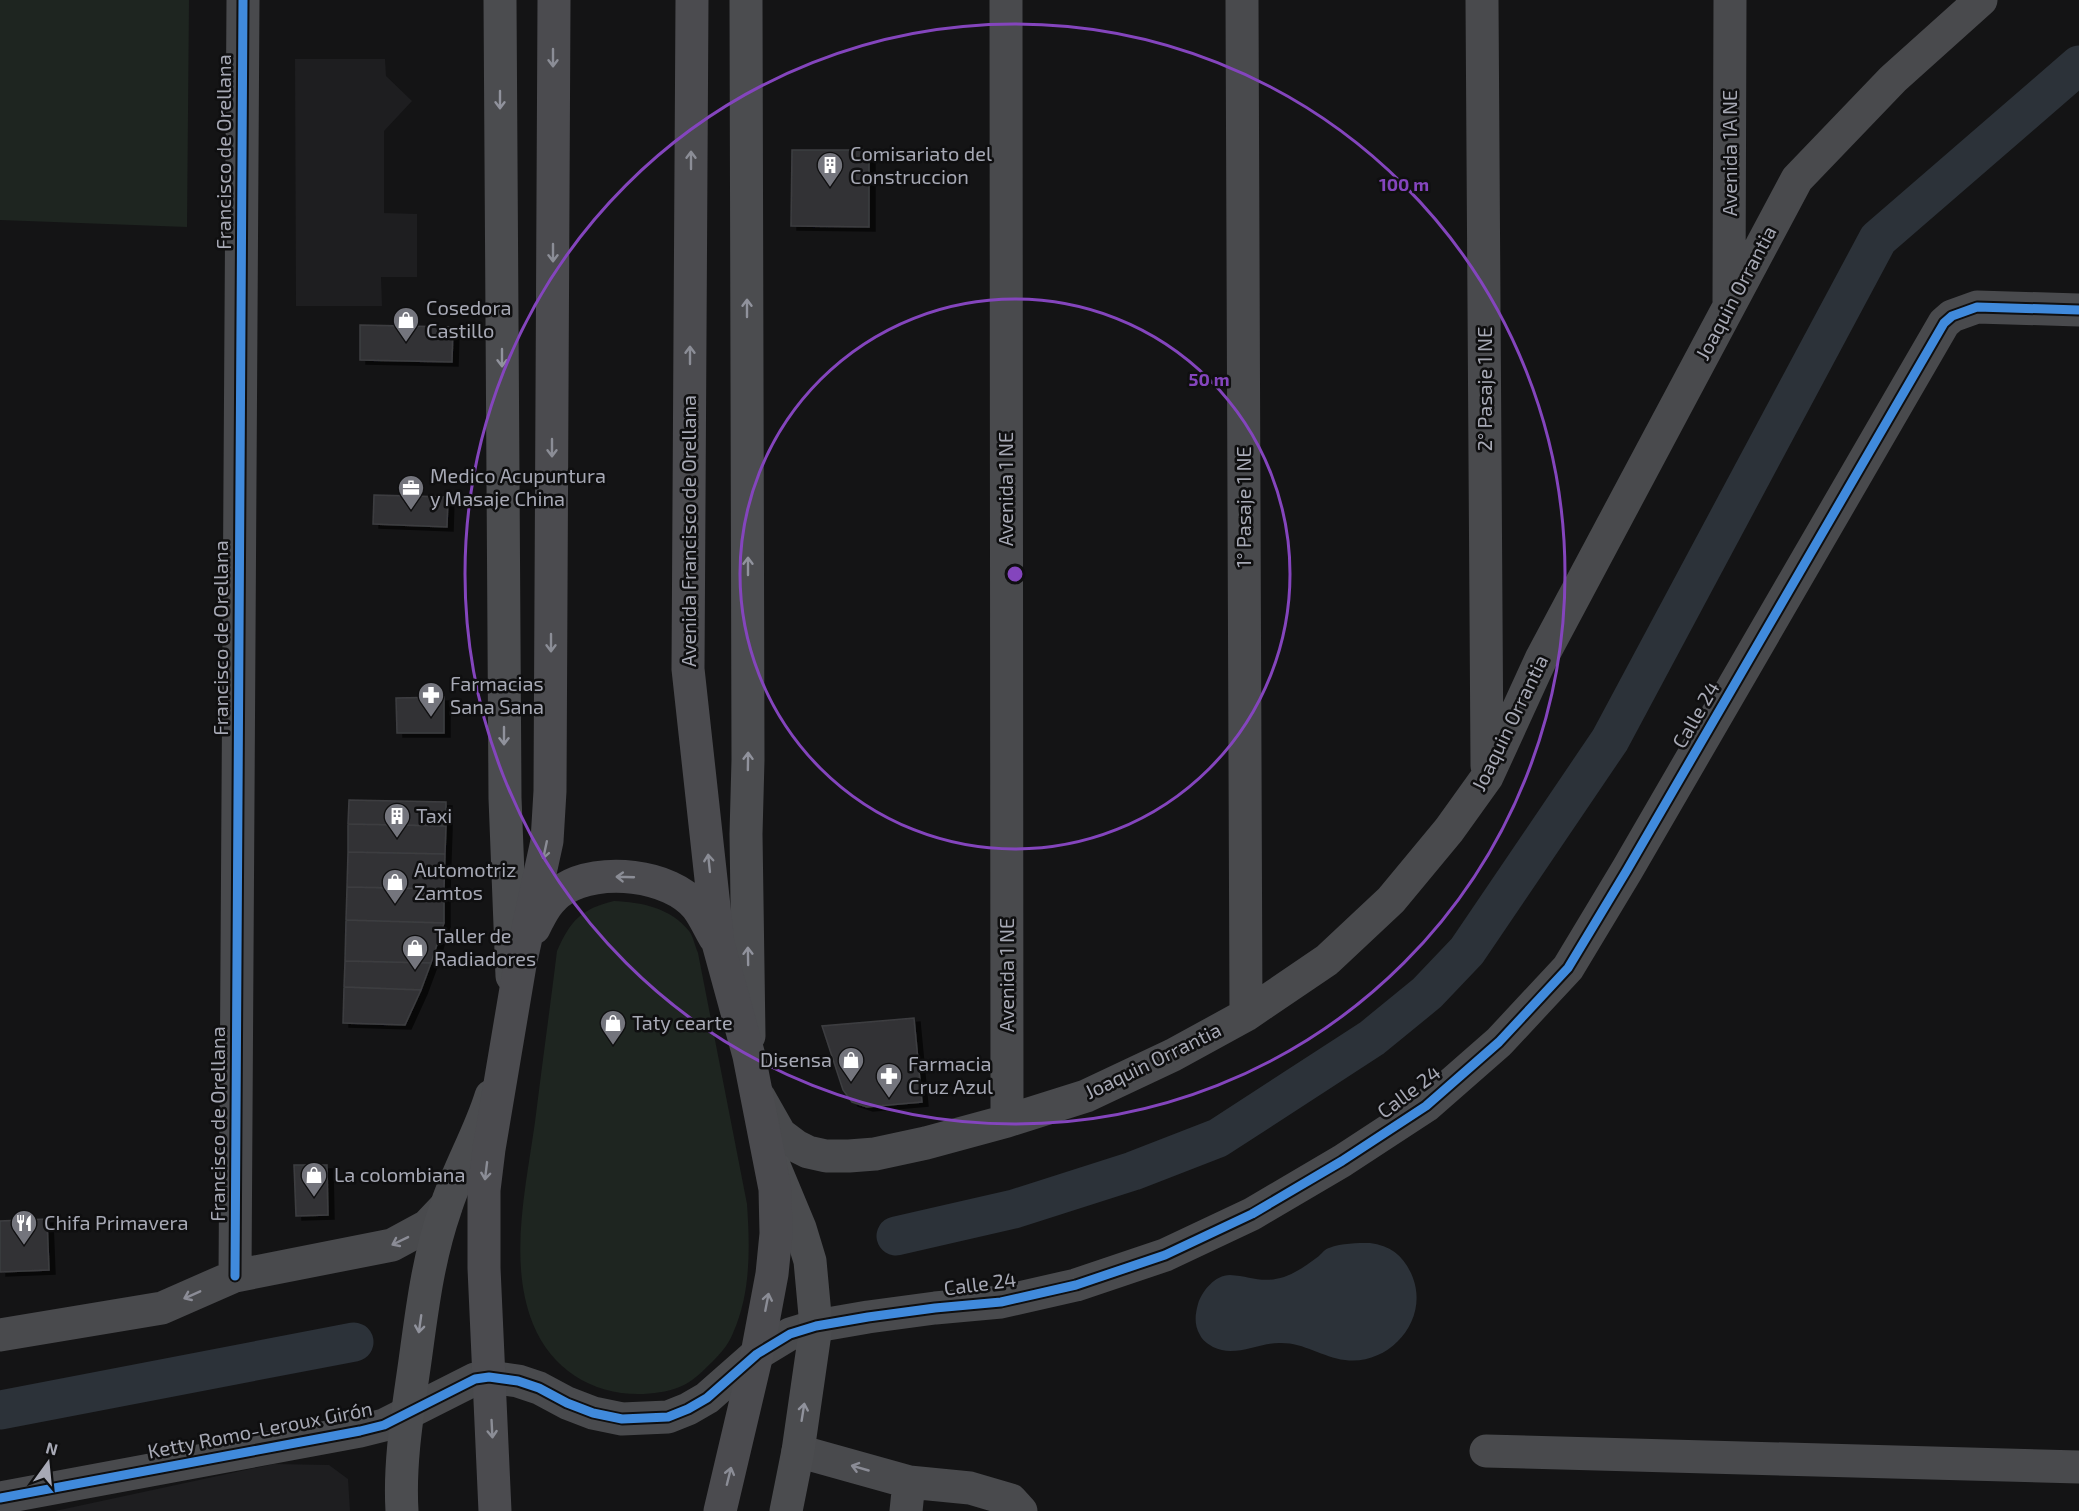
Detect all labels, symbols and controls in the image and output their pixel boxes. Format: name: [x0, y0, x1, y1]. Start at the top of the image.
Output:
one-way arrow: [547, 48, 559, 68]
street label: Francisco de Orellana: [211, 54, 235, 250]
one-way arrow: [494, 90, 506, 110]
street label: Avenida 1A NE: [1717, 90, 1741, 216]
place label: Comisariato del Construccion: [850, 141, 992, 188]
one-way arrow: [685, 150, 697, 170]
building icon: Comisariato del Construccion: [815, 150, 845, 188]
text: 100 m: [1379, 173, 1429, 195]
street label: Joaquin Orrantia: [1690, 221, 1781, 364]
one-way arrow: [547, 243, 558, 263]
place label: Cosedora Castillo: [426, 295, 511, 342]
one-way arrow: [741, 298, 753, 318]
shop icon: Cosedora Castillo: [391, 305, 421, 343]
street label: 2° Pasaje 1 NE: [1472, 327, 1496, 451]
one-way arrow: [684, 345, 696, 365]
one-way arrow: [496, 348, 508, 368]
text: 50 m: [1188, 368, 1230, 390]
street label: Avenida Francisco de Orellana: [676, 395, 700, 667]
street label: Avenida 1 NE: [993, 432, 1017, 546]
one-way arrow: [546, 438, 558, 458]
street label: 1° Pasaje 1 NE: [1231, 446, 1255, 568]
place label: Medico Acupuntura y Masaje China: [430, 463, 606, 510]
office icon: Medico Acupuntura y Masaje China: [396, 473, 426, 511]
street label: Francisco de Orellana: [208, 540, 232, 736]
one-way arrow: [742, 556, 754, 576]
centre of rings: [1005, 564, 1025, 584]
one-way arrow: [545, 633, 557, 653]
street label: Joaquin Orrantia: [1466, 651, 1552, 795]
place label: Farmacias Sana Sana: [450, 671, 544, 718]
street label: Calle 24: [1666, 677, 1724, 752]
pharmacy icon: Farmacias Sana Sana: [416, 680, 446, 718]
one-way arrow: [498, 725, 510, 745]
one-way arrow: [742, 751, 754, 771]
building icon: Taxi: [382, 801, 412, 839]
place label: Taxi: [416, 803, 452, 827]
one-way arrow: [539, 840, 551, 859]
one-way arrow: [703, 854, 714, 874]
place label: Automotriz Zamtos: [414, 857, 516, 904]
shop icon: Automotriz Zamtos: [380, 867, 410, 905]
one-way arrow: [616, 871, 636, 882]
street label: Avenida 1 NE: [994, 918, 1018, 1032]
place label: Taller de Radiadores: [434, 923, 536, 970]
shop icon: Taller de Radiadores: [400, 933, 430, 971]
one-way arrow: [742, 946, 754, 966]
shop icon: Taty cearte: [598, 1008, 628, 1046]
place label: Taty cearte: [632, 1010, 733, 1034]
street label: Joaquin Orrantia: [1081, 1017, 1225, 1103]
street label: Francisco de Orellana: [205, 1026, 229, 1222]
shop icon: Disensa: [836, 1045, 866, 1083]
place label: Disensa: [760, 1047, 832, 1071]
place label: Farmacia Cruz Azul: [908, 1051, 993, 1098]
street label: Calle 24: [1372, 1060, 1445, 1123]
pharmacy icon: Farmacia Cruz Azul: [874, 1061, 904, 1099]
shop icon: La colombiana: [299, 1160, 329, 1198]
one-way arrow: [481, 1161, 492, 1181]
place label: La colombiana: [334, 1162, 465, 1186]
restaurant icon: Chifa Primavera: [9, 1208, 39, 1246]
place label: Chifa Primavera: [44, 1210, 189, 1234]
one-way arrow: [392, 1236, 410, 1247]
street label: Calle 24: [942, 1267, 1018, 1299]
one-way arrow: [183, 1290, 202, 1301]
one-way arrow: [762, 1293, 773, 1313]
one-way arrow: [415, 1314, 426, 1334]
street label: Ketty Romo-Leroux Girón: [145, 1395, 374, 1463]
one-way arrow: [798, 1403, 809, 1422]
one-way arrow: [486, 1418, 497, 1438]
north arrow: [18, 1433, 78, 1493]
text: N: [44, 1437, 60, 1459]
one-way arrow: [851, 1462, 870, 1473]
one-way arrow: [723, 1467, 735, 1486]

